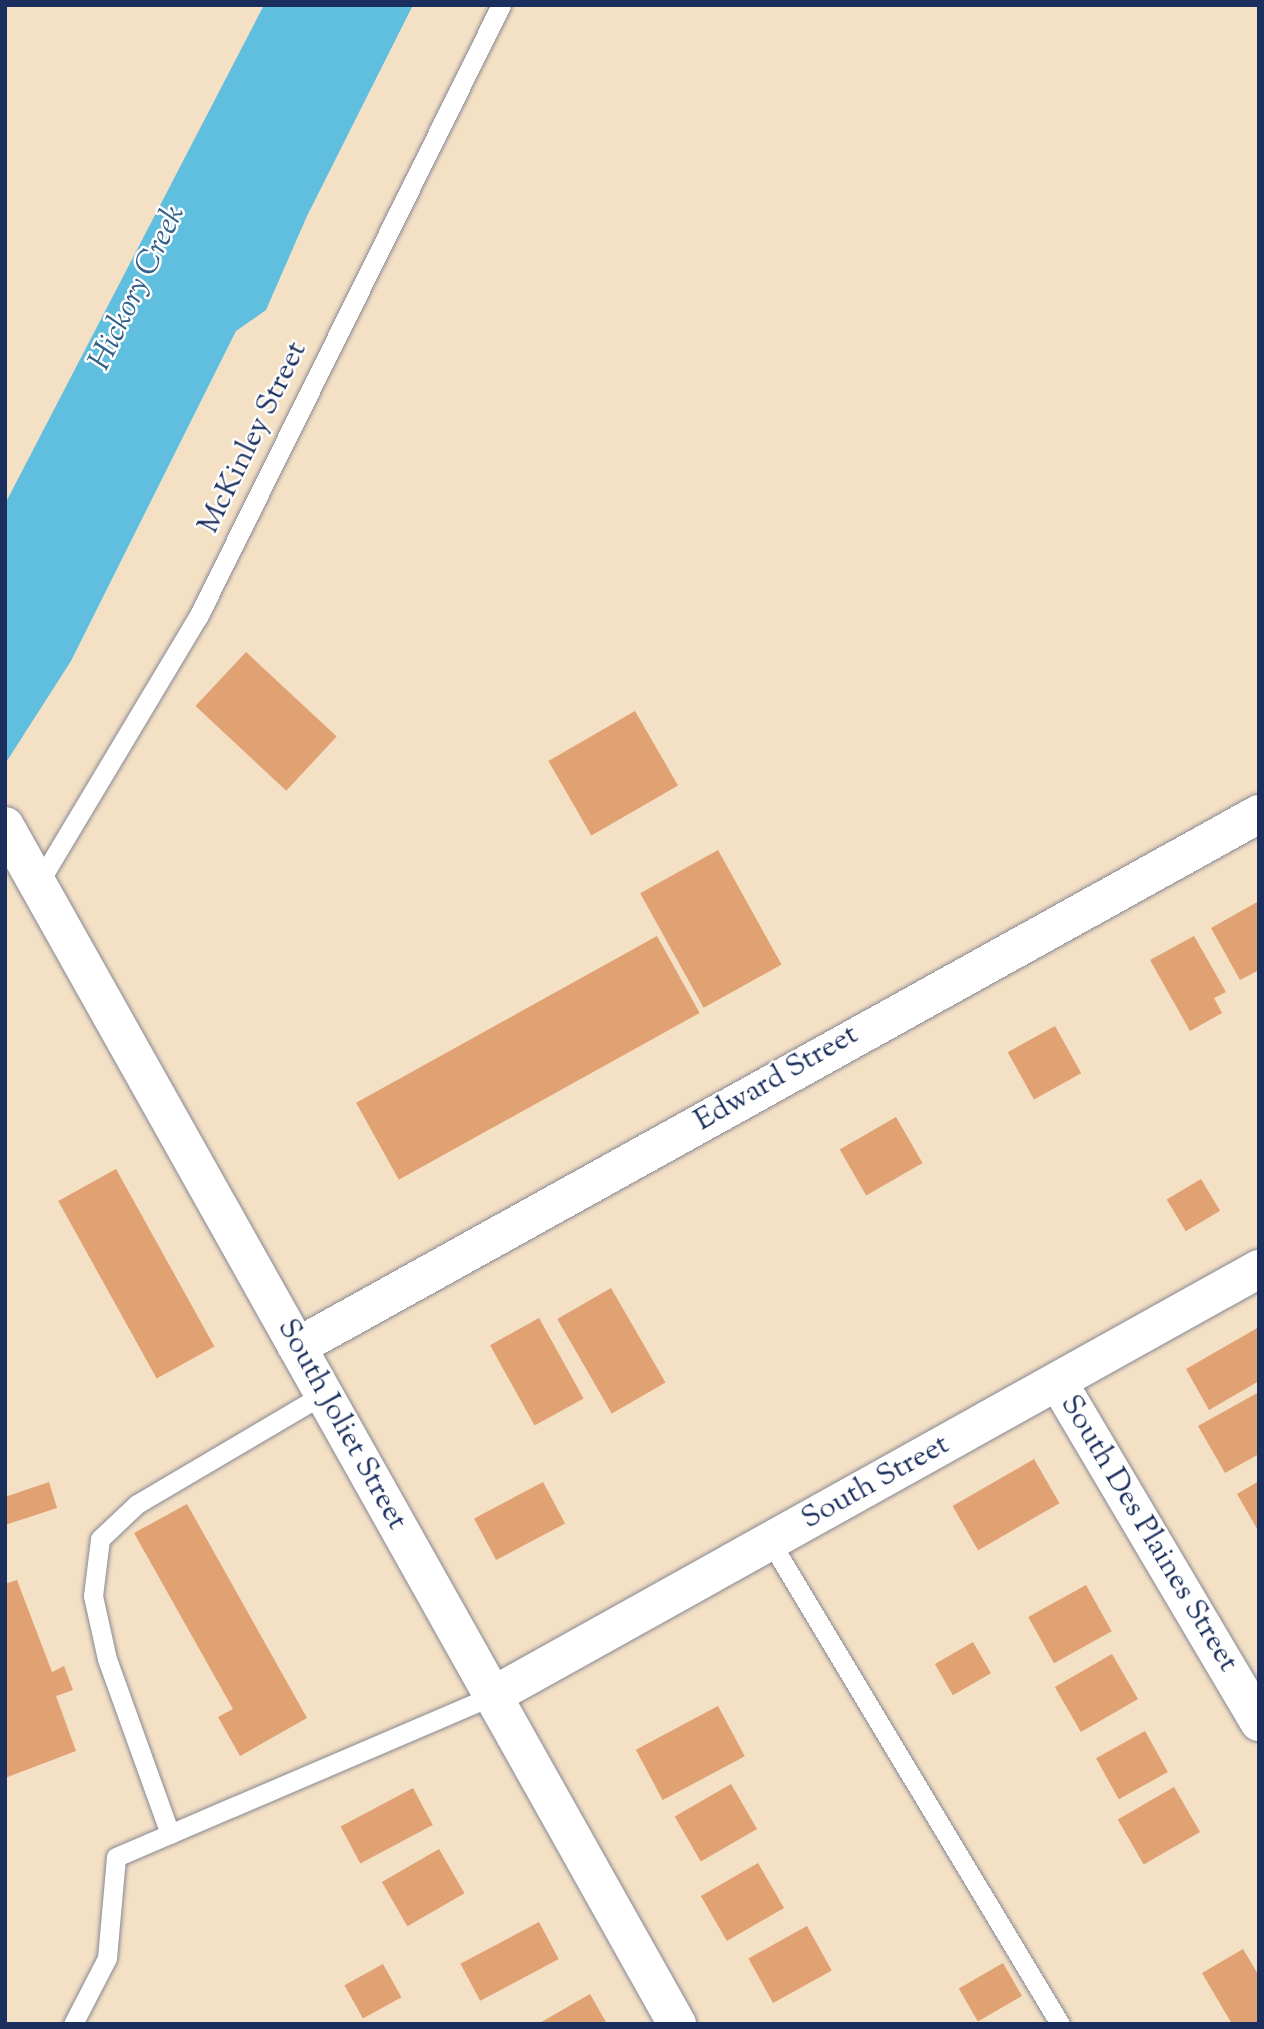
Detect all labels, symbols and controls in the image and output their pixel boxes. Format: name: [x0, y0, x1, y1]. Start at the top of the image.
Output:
water label: Hickory Creek: [82, 199, 194, 377]
street label: McKinley Street: [192, 336, 316, 540]
street label: Edward Street: [689, 1018, 865, 1140]
street label: South Joliet Street: [268, 1313, 414, 1537]
street label: South Des Plaines Street: [1051, 1389, 1245, 1679]
street label: South Street: [796, 1428, 956, 1538]

